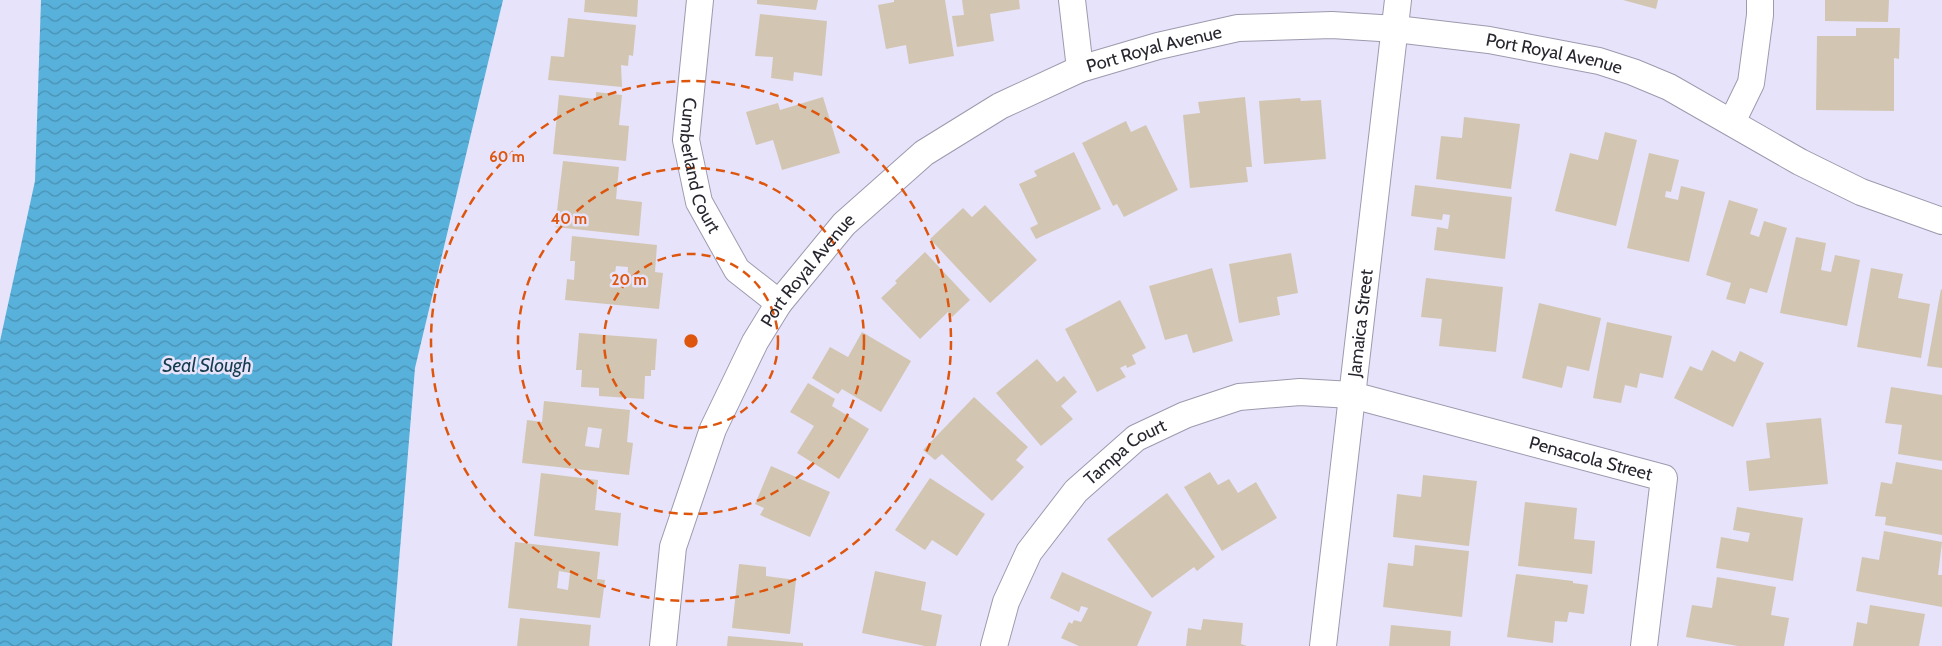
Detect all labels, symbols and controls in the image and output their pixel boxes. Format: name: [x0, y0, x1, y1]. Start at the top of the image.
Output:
street label: Port Royal Avenue: [1084, 21, 1224, 78]
street label: Port Royal Avenue: [1484, 29, 1625, 79]
street label: Cumberland Court: [675, 96, 725, 237]
text: 60 m: [489, 148, 525, 166]
street label: Port Royal Avenue: [756, 209, 859, 331]
text: 40 m: [551, 210, 587, 228]
street label: Jamaica Street: [1343, 268, 1378, 379]
text: 20 m: [612, 271, 646, 289]
centre of rings: [682, 332, 700, 350]
water label: Seal Slough: [162, 354, 252, 377]
street label: Tampa Court: [1080, 414, 1170, 490]
street label: Pensacola Street: [1527, 432, 1655, 485]

